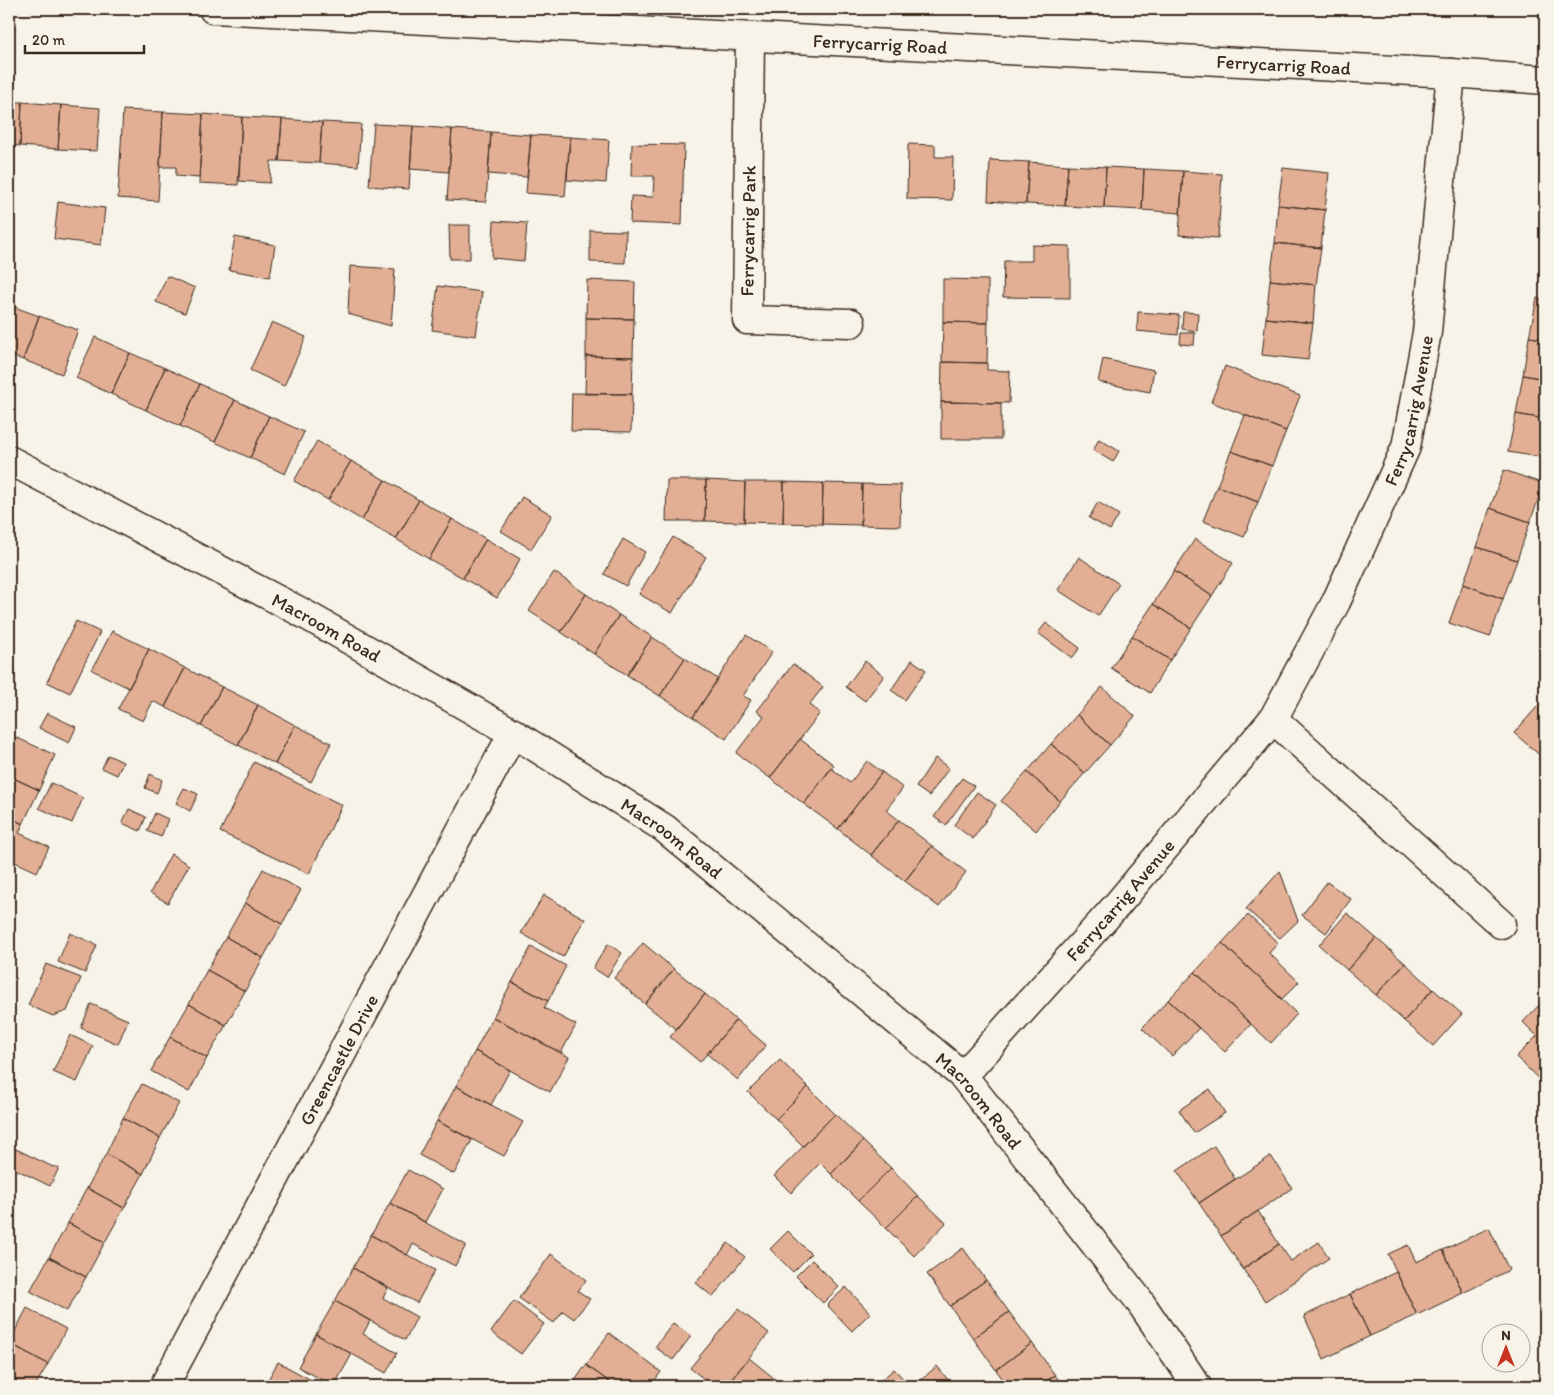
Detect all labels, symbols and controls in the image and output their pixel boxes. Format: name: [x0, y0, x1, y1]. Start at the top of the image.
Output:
scale bar: [25, 22, 144, 54]
street label: Ferrycarrig Road: [812, 29, 948, 58]
text: 20 m: [32, 31, 66, 49]
street label: Ferrycarrig Road: [1216, 49, 1351, 79]
street label: Ferrycarrig Park: [735, 165, 761, 297]
street label: Ferrycarrig Avenue: [1379, 334, 1438, 489]
street label: Macroom Road: [268, 588, 386, 667]
street label: Macroom Road: [617, 792, 728, 884]
street label: Ferrycarrig Avenue: [1061, 834, 1179, 966]
street label: Greencastle Drive: [294, 990, 383, 1129]
street label: Macroom Road: [931, 1047, 1028, 1154]
north arrow: [1482, 1322, 1532, 1372]
text: N: [1501, 1327, 1511, 1344]

